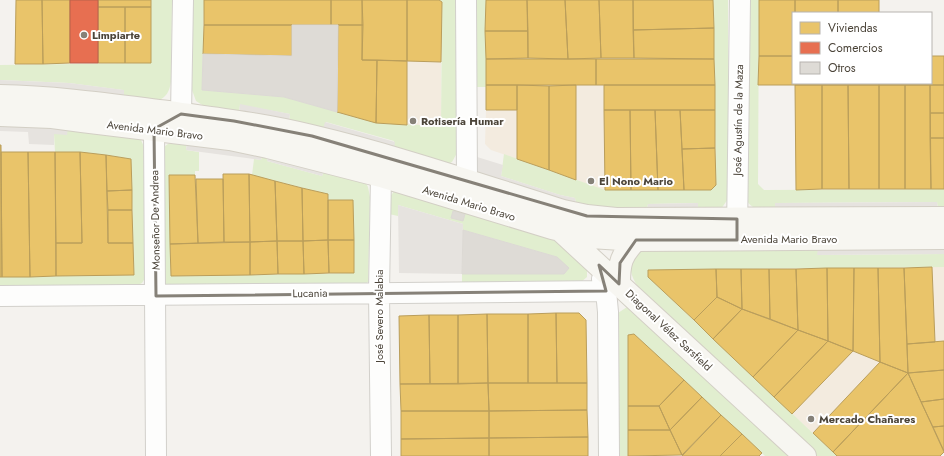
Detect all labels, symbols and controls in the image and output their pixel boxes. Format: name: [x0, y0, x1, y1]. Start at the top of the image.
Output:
legend: [792, 12, 932, 84]
text: Viviendas: [828, 19, 878, 37]
place label: Limpiarte: [92, 27, 140, 43]
marker: Limpiarte: [79, 30, 89, 40]
text: Comercios: [828, 39, 883, 57]
text: Otros: [828, 59, 856, 77]
street label: José Agustín de la Maza: [729, 64, 747, 178]
place label: Rotisería Humar: [421, 113, 504, 129]
street label: Avenida Mario Bravo: [106, 116, 204, 144]
marker: Rotisería Humar: [408, 116, 418, 126]
street label: Monseñor De Andrea: [146, 170, 164, 270]
place label: El Nono Mario: [599, 173, 674, 189]
marker: El Nono Mario: [586, 176, 596, 186]
street label: Avenida Mario Bravo: [421, 181, 517, 225]
street label: Avenida Mario Bravo: [741, 231, 837, 247]
street label: José Severo Malabia: [371, 269, 387, 365]
street label: Lucania: [292, 285, 328, 301]
street label: Diagonal Vélez Sarsfield: [622, 286, 716, 374]
place label: Mercado Chañares: [819, 411, 915, 427]
marker: Mercado Chañares: [806, 414, 816, 424]

